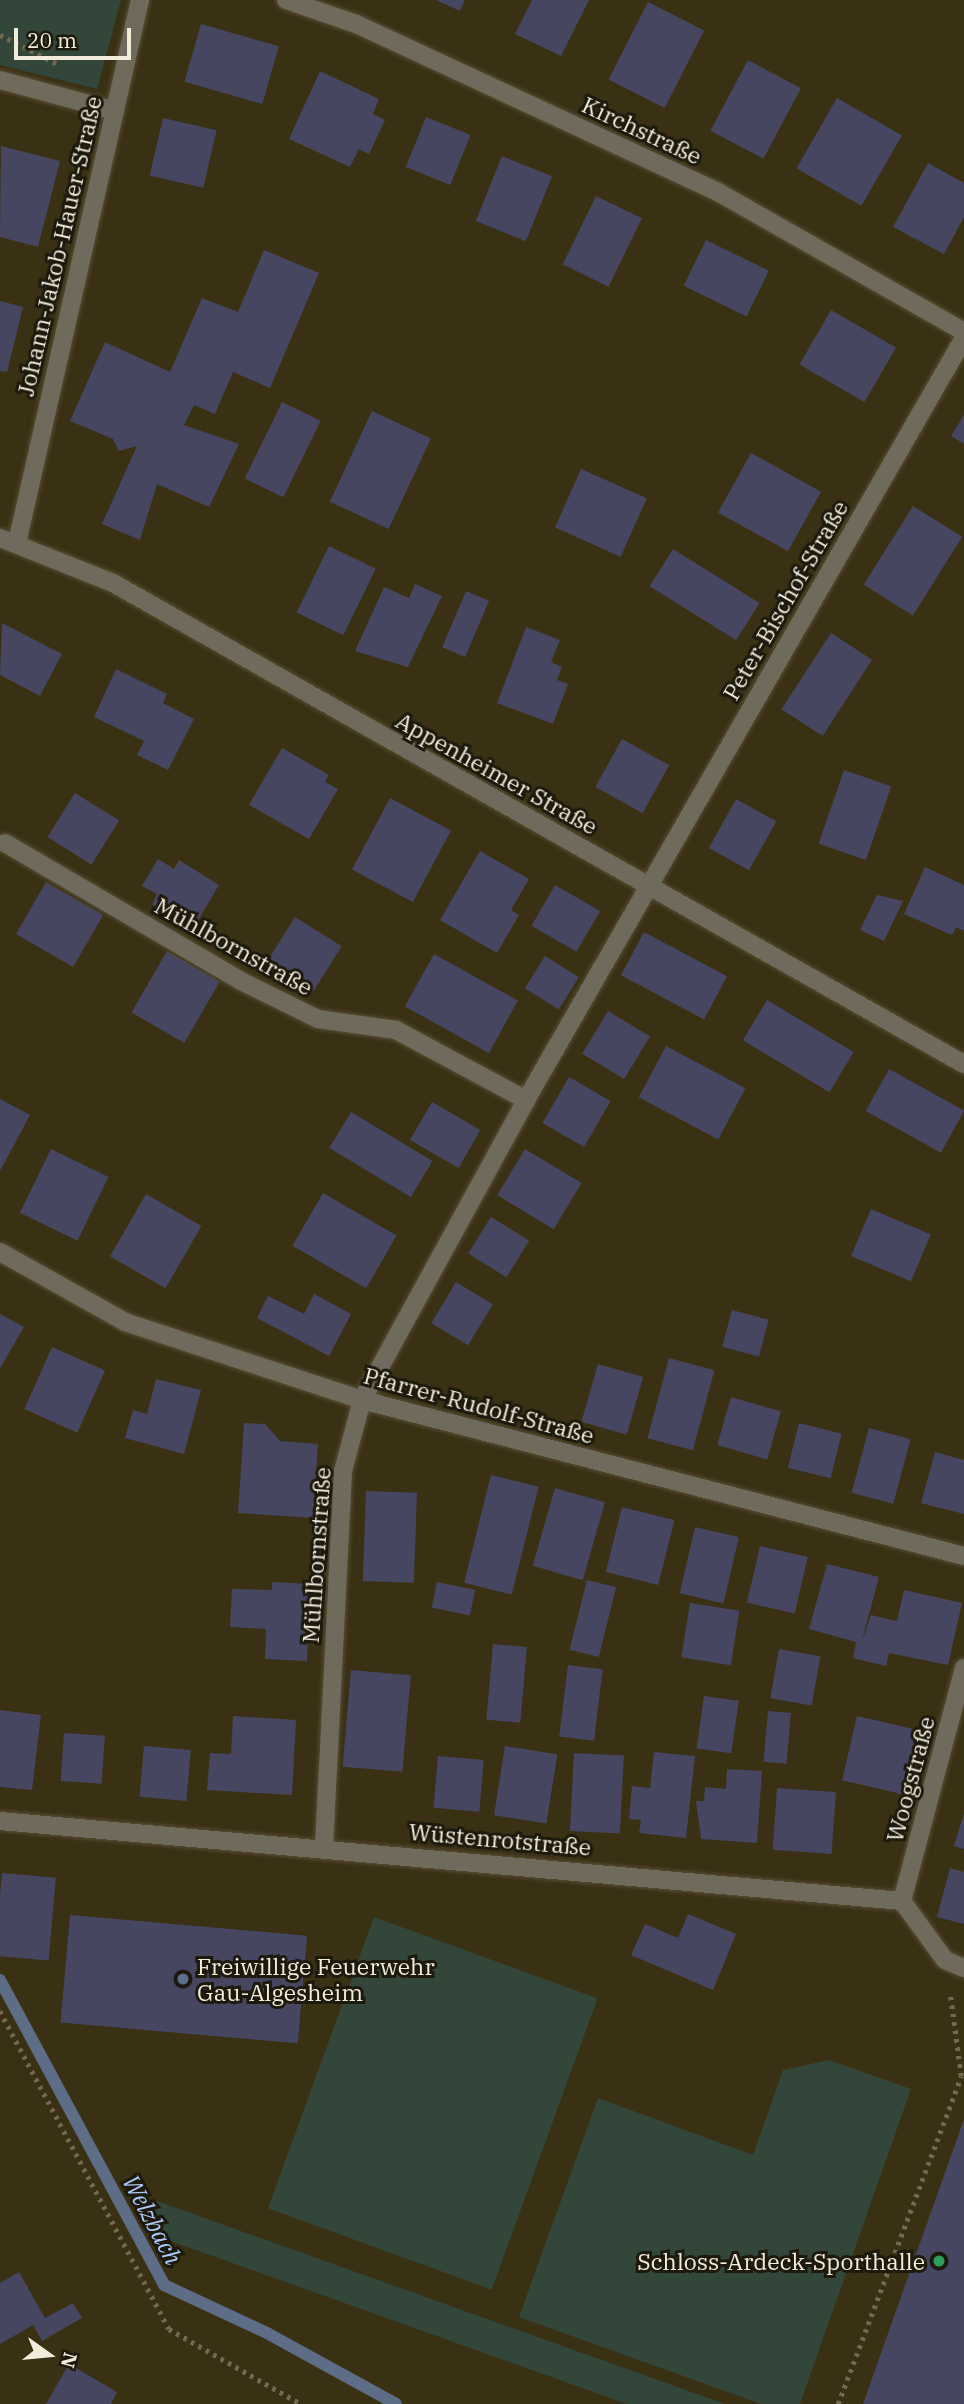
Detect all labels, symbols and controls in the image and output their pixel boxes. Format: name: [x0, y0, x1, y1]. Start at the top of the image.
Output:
scale bar: [18, 14, 135, 58]
text: 20 m: [27, 26, 77, 54]
street label: Kirchstraße: [578, 90, 706, 170]
street label: Johann-Jakob-Hauer-Straße: [11, 93, 107, 399]
street label: Peter-Bischof-Straße: [717, 495, 853, 705]
street label: Appenheimer Straße: [391, 706, 603, 840]
street label: Mühlbornstraße: [150, 891, 318, 1001]
street label: Pfarrer-Rudolf-Straße: [361, 1361, 597, 1449]
street label: Mühlbornstraße: [296, 1466, 336, 1644]
street label: Woogstraße: [880, 1713, 940, 1845]
street label: Wüstenrotstraße: [408, 1817, 592, 1861]
place label: Freiwillige Feuerwehr Gau-Algesheim: [197, 1952, 435, 2006]
marker: Freiwillige Feuerwehr Gau-Algesheim: [175, 1971, 191, 1987]
water label: Welzbach: [116, 2170, 188, 2270]
place label: Schloss-Ardeck-Sporthalle: [637, 2247, 925, 2275]
marker: Schloss-Ardeck-Sporthalle: [931, 2253, 947, 2269]
north arrow: [14, 2320, 84, 2390]
text: N: [56, 2350, 83, 2371]

